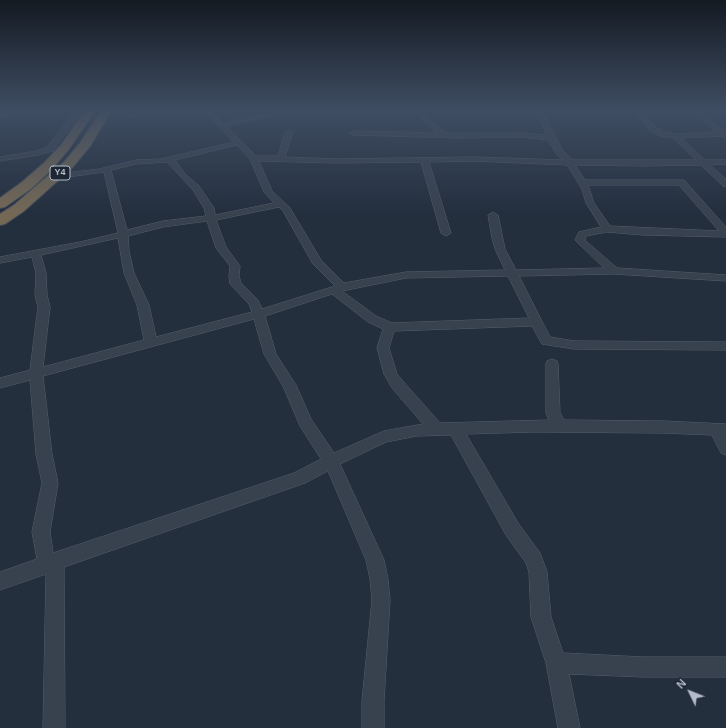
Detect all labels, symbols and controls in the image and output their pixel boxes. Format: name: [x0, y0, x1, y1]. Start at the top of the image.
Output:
road number: Y4: [50, 166, 70, 180]
north arrow: [670, 672, 710, 712]
text: N: [674, 677, 688, 691]

